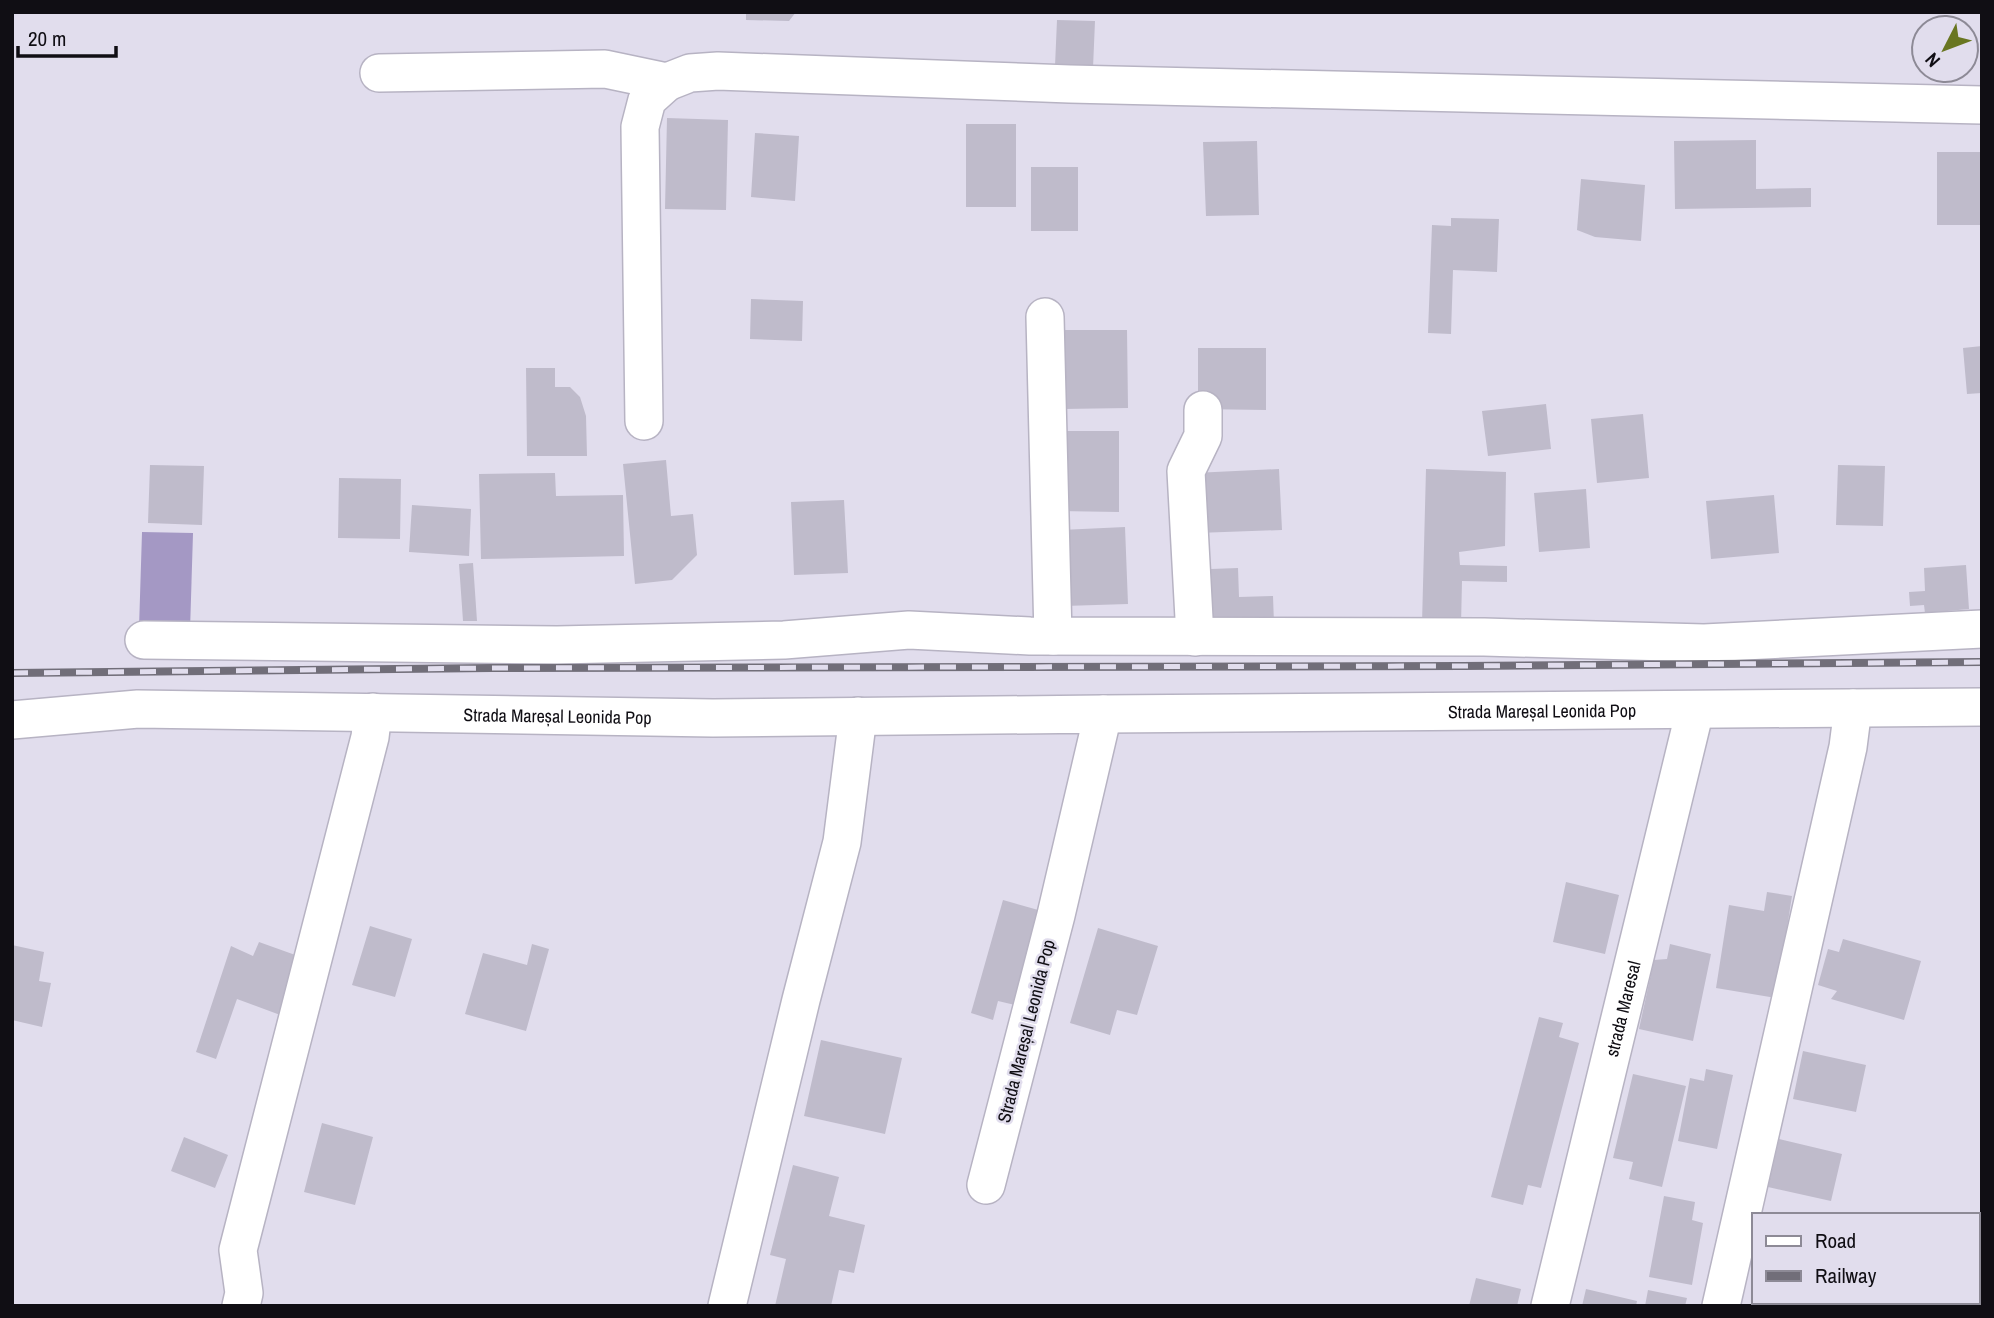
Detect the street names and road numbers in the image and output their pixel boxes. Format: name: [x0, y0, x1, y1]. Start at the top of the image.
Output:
street label: Strada Mareșal Leonida Pop: [1448, 697, 1636, 724]
street label: Strada Mareșal Leonida Pop: [463, 702, 652, 730]
street label: Strada Mareșal Leonida Pop: [991, 937, 1061, 1125]
street label: strada Maresal: [1599, 958, 1646, 1059]

